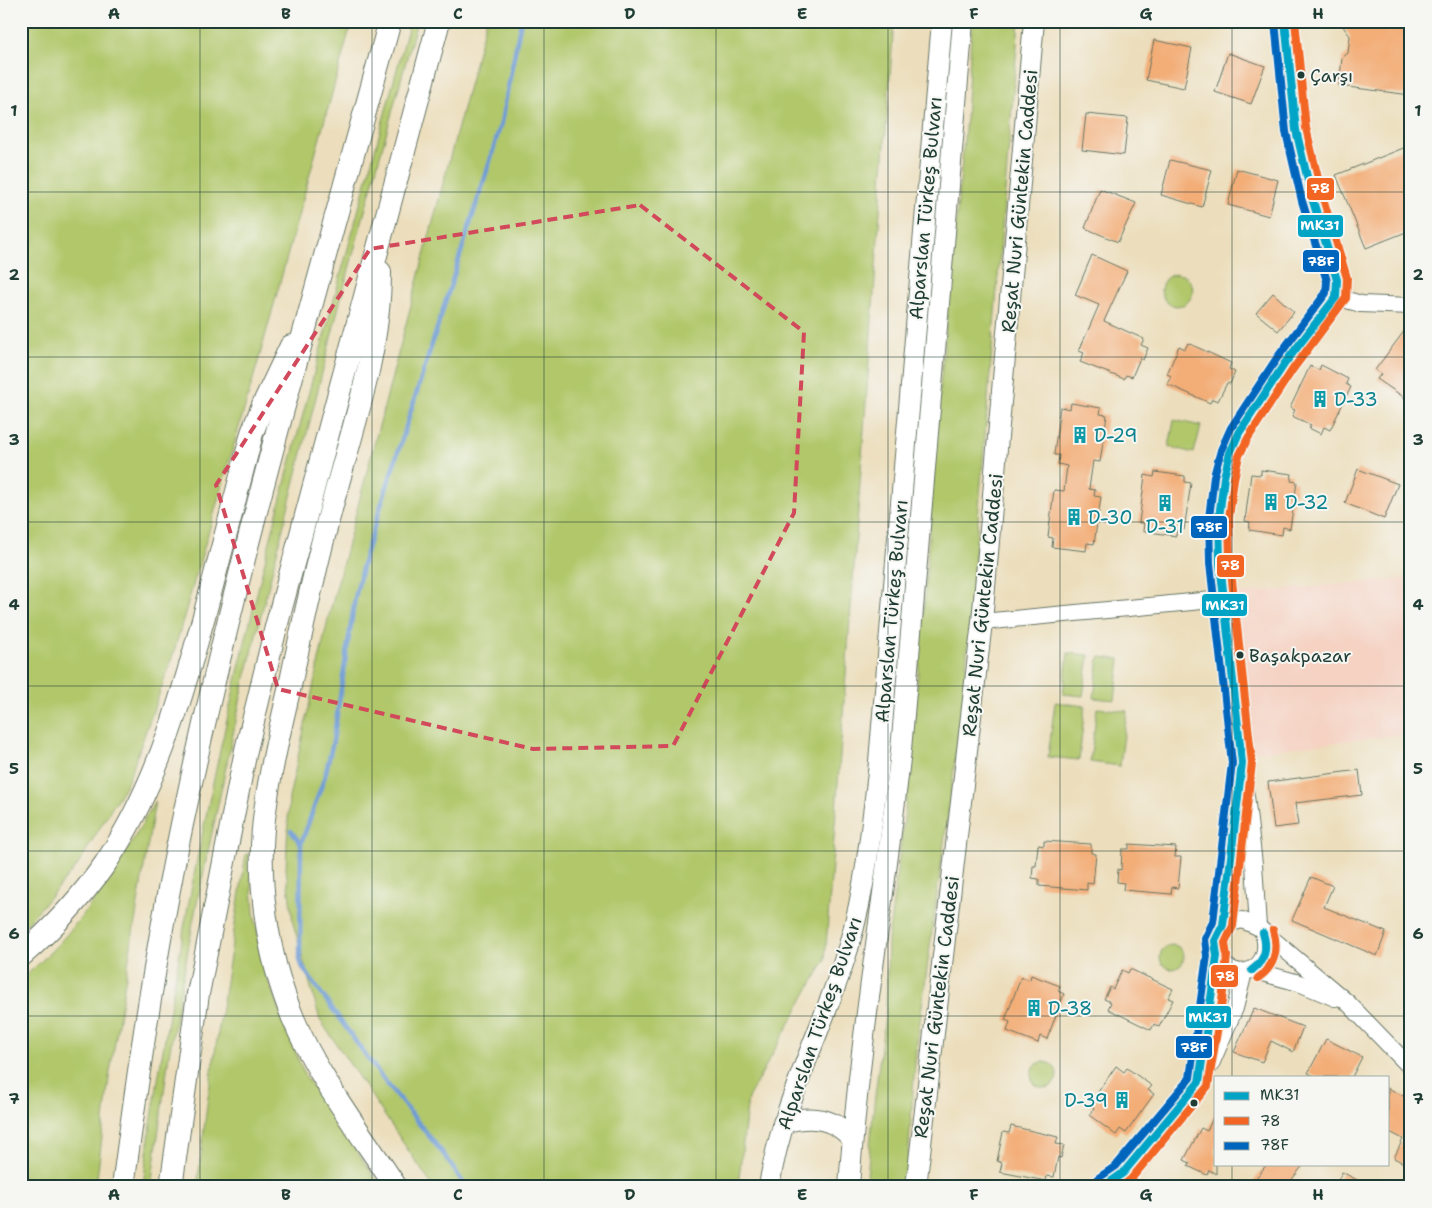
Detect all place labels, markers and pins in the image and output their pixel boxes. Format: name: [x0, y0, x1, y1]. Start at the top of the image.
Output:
place label: Çarşı: [1310, 64, 1353, 88]
marker: Çarşı: [1296, 70, 1306, 80]
place label: D-33: [1334, 387, 1378, 412]
building icon: D-33: [1310, 389, 1330, 409]
place label: D-29: [1094, 423, 1138, 448]
building icon: D-29: [1070, 425, 1090, 445]
place label: D-32: [1285, 490, 1329, 515]
building icon: D-32: [1261, 492, 1281, 512]
building icon: D-31: [1155, 493, 1175, 513]
place label: D-30: [1088, 505, 1133, 530]
building icon: D-30: [1064, 507, 1084, 527]
place label: D-31: [1146, 514, 1184, 539]
place label: Başakpazar: [1249, 644, 1352, 668]
marker: Başakpazar: [1235, 650, 1245, 660]
place label: D-38: [1048, 996, 1092, 1021]
building icon: D-38: [1024, 998, 1044, 1018]
place label: D-39: [1064, 1088, 1108, 1113]
building icon: D-39: [1112, 1090, 1132, 1110]
unlabelled marker: [1189, 1098, 1199, 1108]

